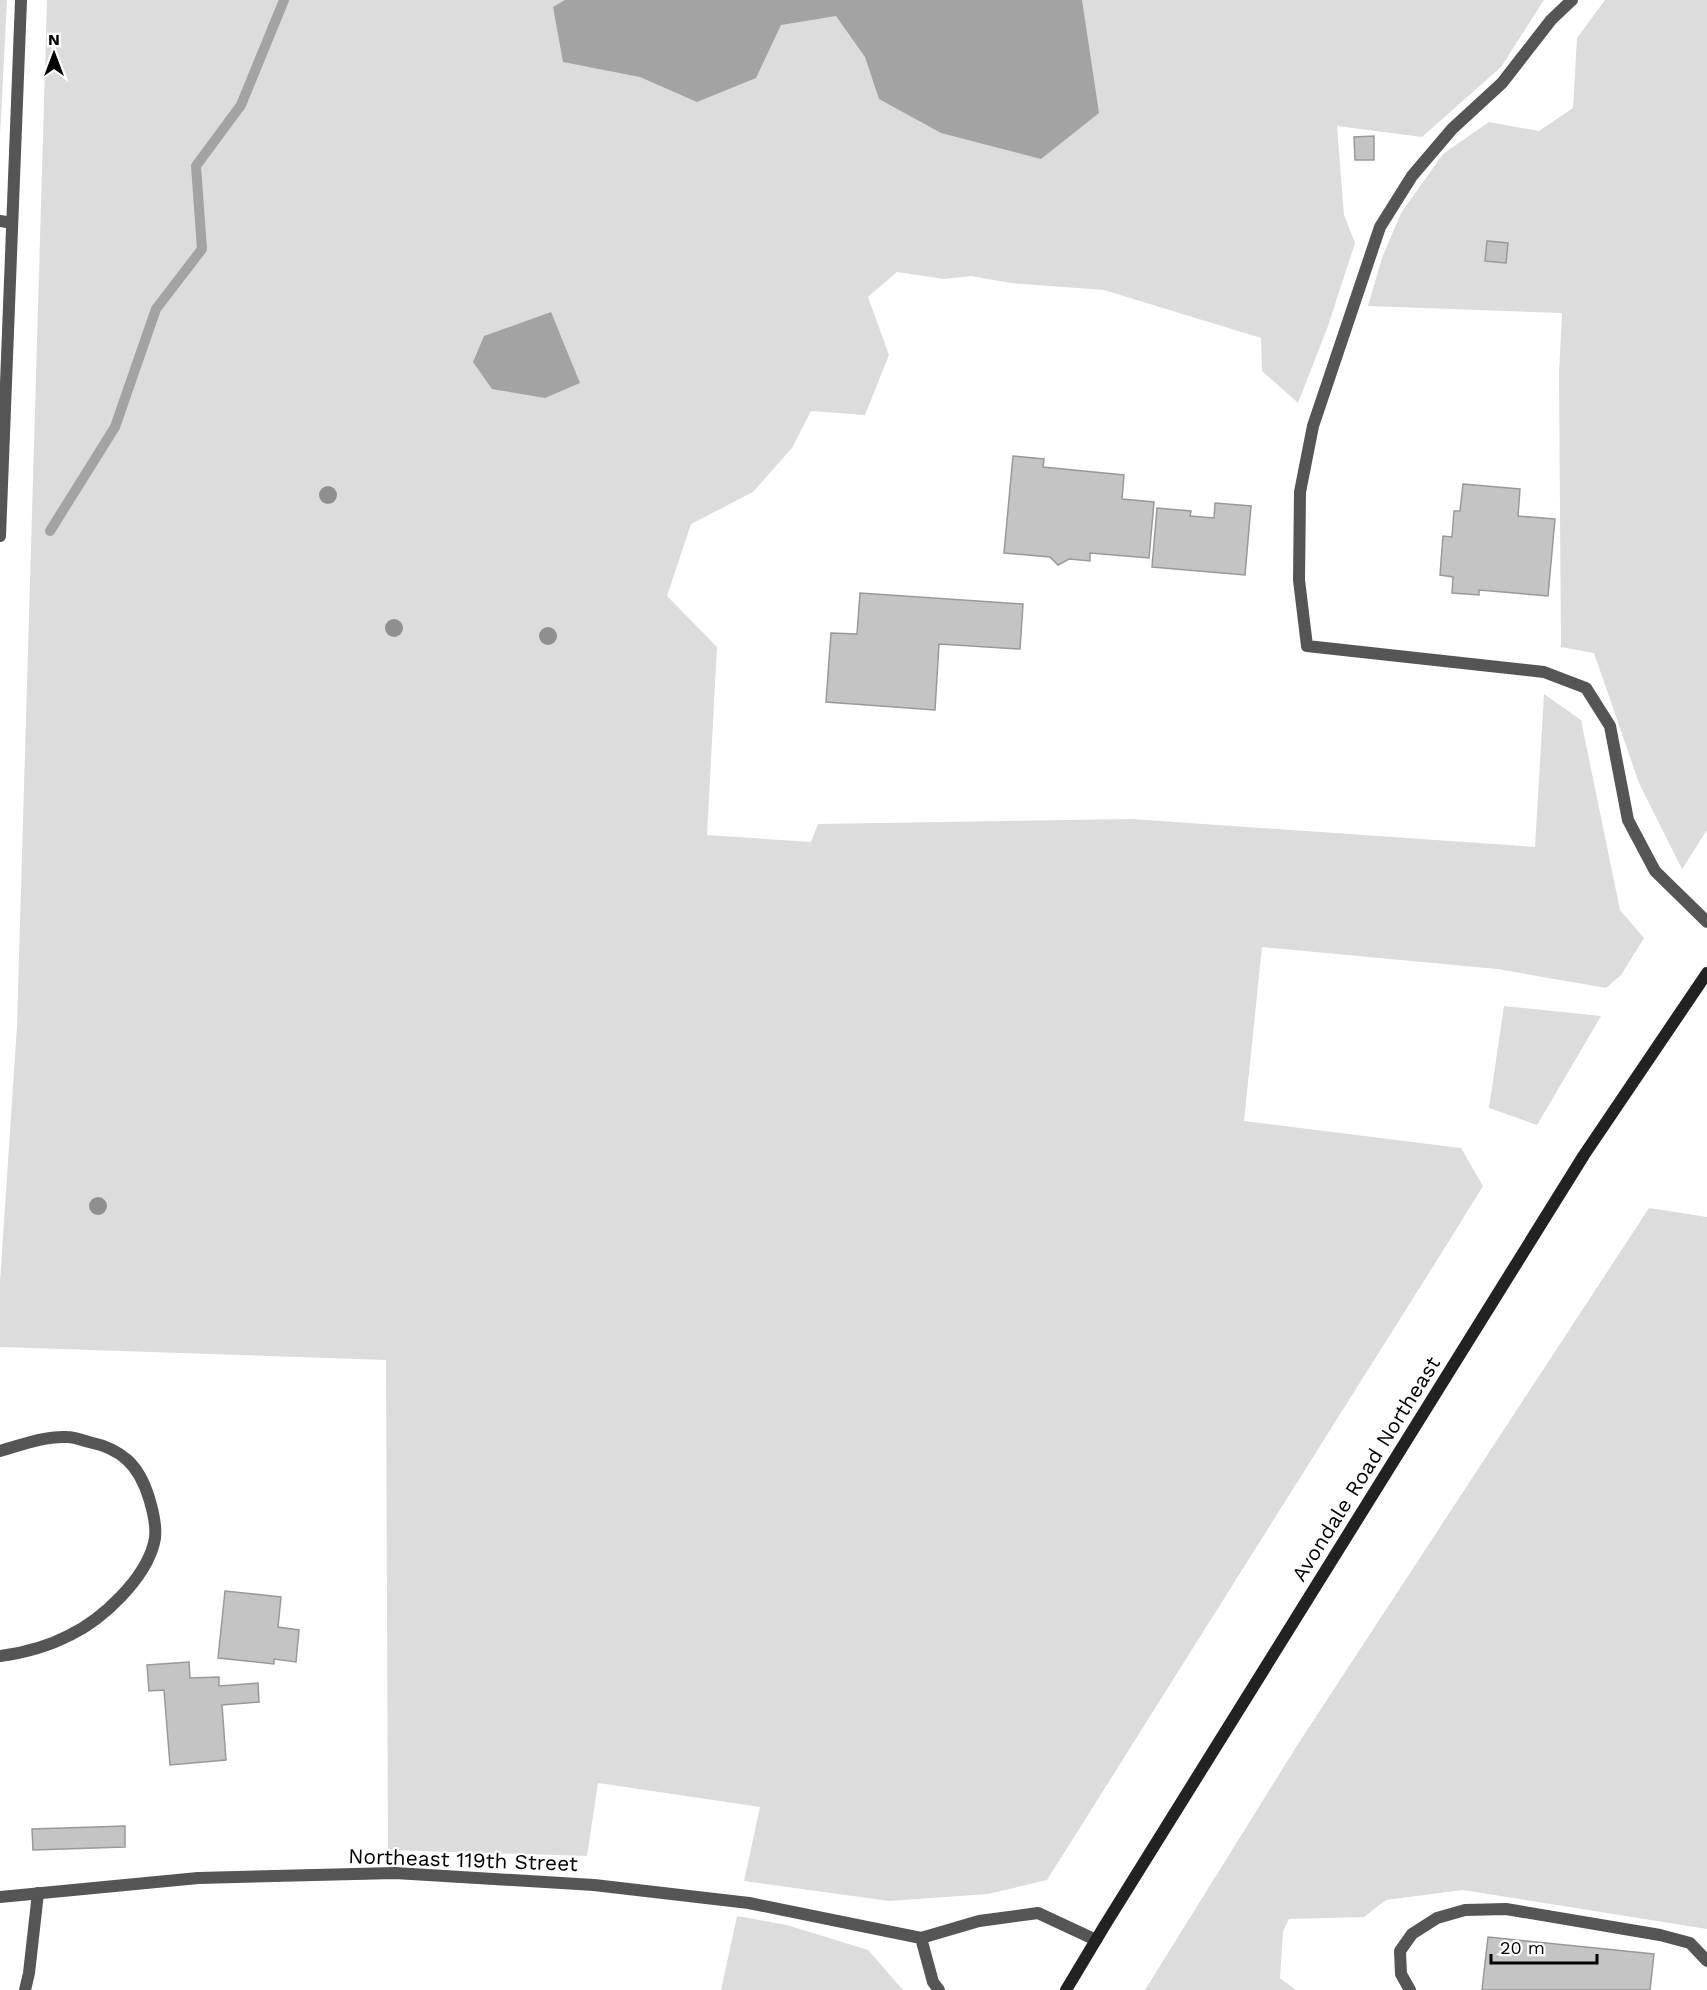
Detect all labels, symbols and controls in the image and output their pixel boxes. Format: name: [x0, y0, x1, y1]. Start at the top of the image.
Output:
north arrow: [24, 24, 84, 84]
text: N: [48, 30, 60, 49]
street label: Avondale Road Northeast: [1286, 1352, 1445, 1586]
street label: Northeast 119th Street: [348, 1843, 578, 1876]
scale bar: [1491, 1927, 1598, 1965]
text: 20 m: [1500, 1937, 1545, 1958]

